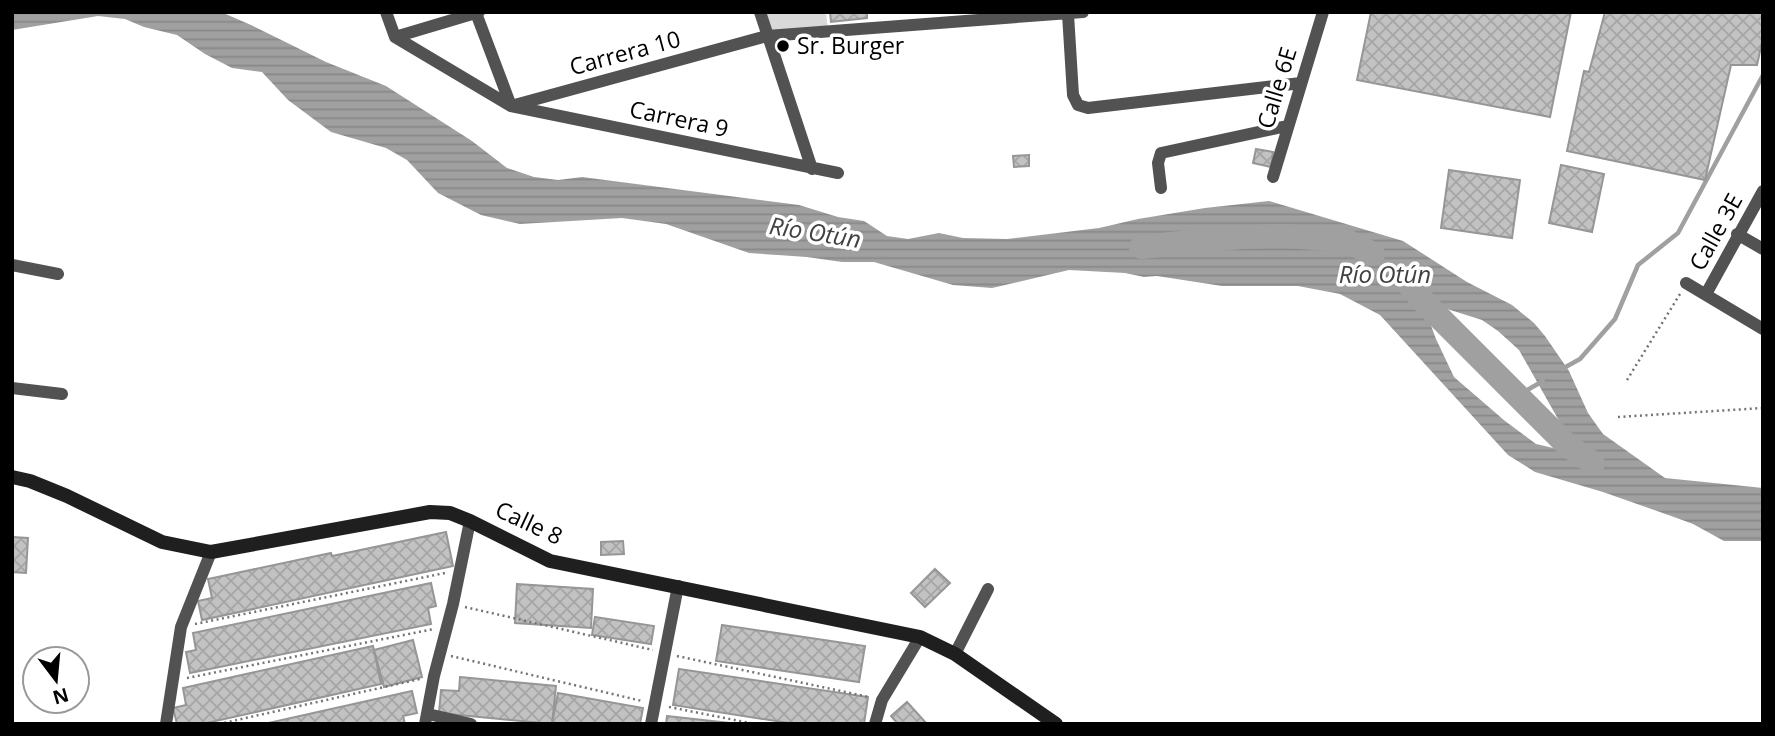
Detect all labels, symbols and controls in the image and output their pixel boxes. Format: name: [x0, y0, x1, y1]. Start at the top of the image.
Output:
street label: Carrera 10: [566, 22, 684, 82]
place label: Sr. Burger: [797, 29, 905, 61]
marker: Sr. Burger: [775, 38, 791, 54]
street label: Calle 6E: [1249, 43, 1304, 132]
street label: Carrera 9: [627, 92, 732, 144]
street label: Calle 3E: [1681, 187, 1749, 276]
water label: Río Otún: [767, 208, 863, 255]
water label: Río Otún: [1339, 257, 1431, 290]
street label: Calle 8: [491, 493, 568, 552]
north arrow: [21, 645, 91, 715]
text: N: [50, 682, 72, 711]

